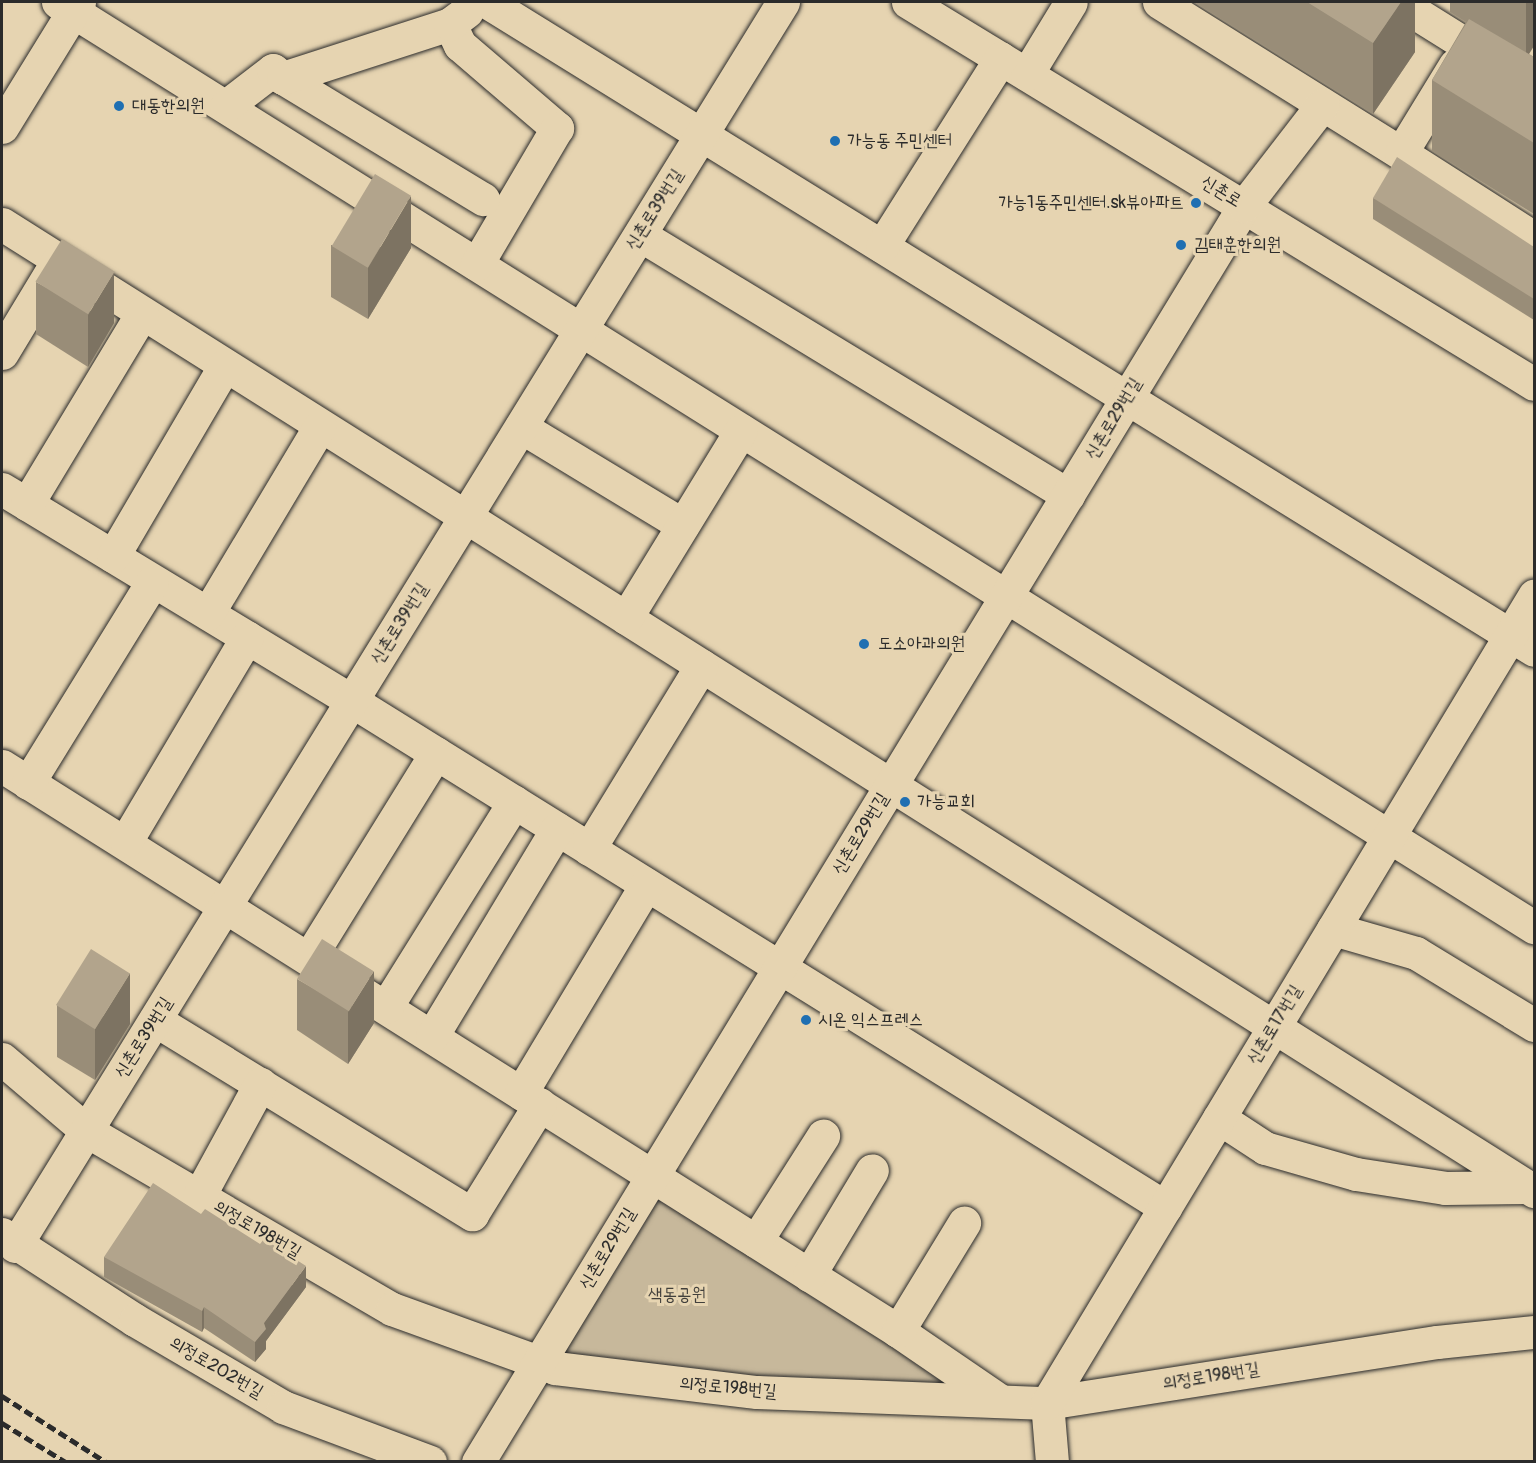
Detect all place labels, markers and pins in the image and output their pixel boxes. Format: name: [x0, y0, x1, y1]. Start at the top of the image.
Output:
place label: 대동한의원: [132, 95, 204, 117]
marker: 대동한의원: [110, 97, 128, 115]
place label: 가능동 주민센터: [847, 130, 952, 152]
marker: 가능동 주민센터: [828, 134, 842, 148]
place label: 가능1동주민센터.sk뷰아파트: [998, 192, 1184, 214]
marker: 가능1동주민센터.sk뷰아파트: [1189, 196, 1203, 210]
place label: 김태훈한의원: [1194, 234, 1281, 256]
marker: 김태훈한의원: [1172, 236, 1190, 254]
place label: 도소아과의원: [878, 633, 965, 655]
marker: 도소아과의원: [855, 635, 873, 653]
place label: 가능교회: [917, 791, 975, 813]
marker: 가능교회: [898, 795, 912, 809]
place label: 시온 익스프레스: [818, 1009, 923, 1031]
marker: 시온 익스프레스: [799, 1013, 813, 1027]

